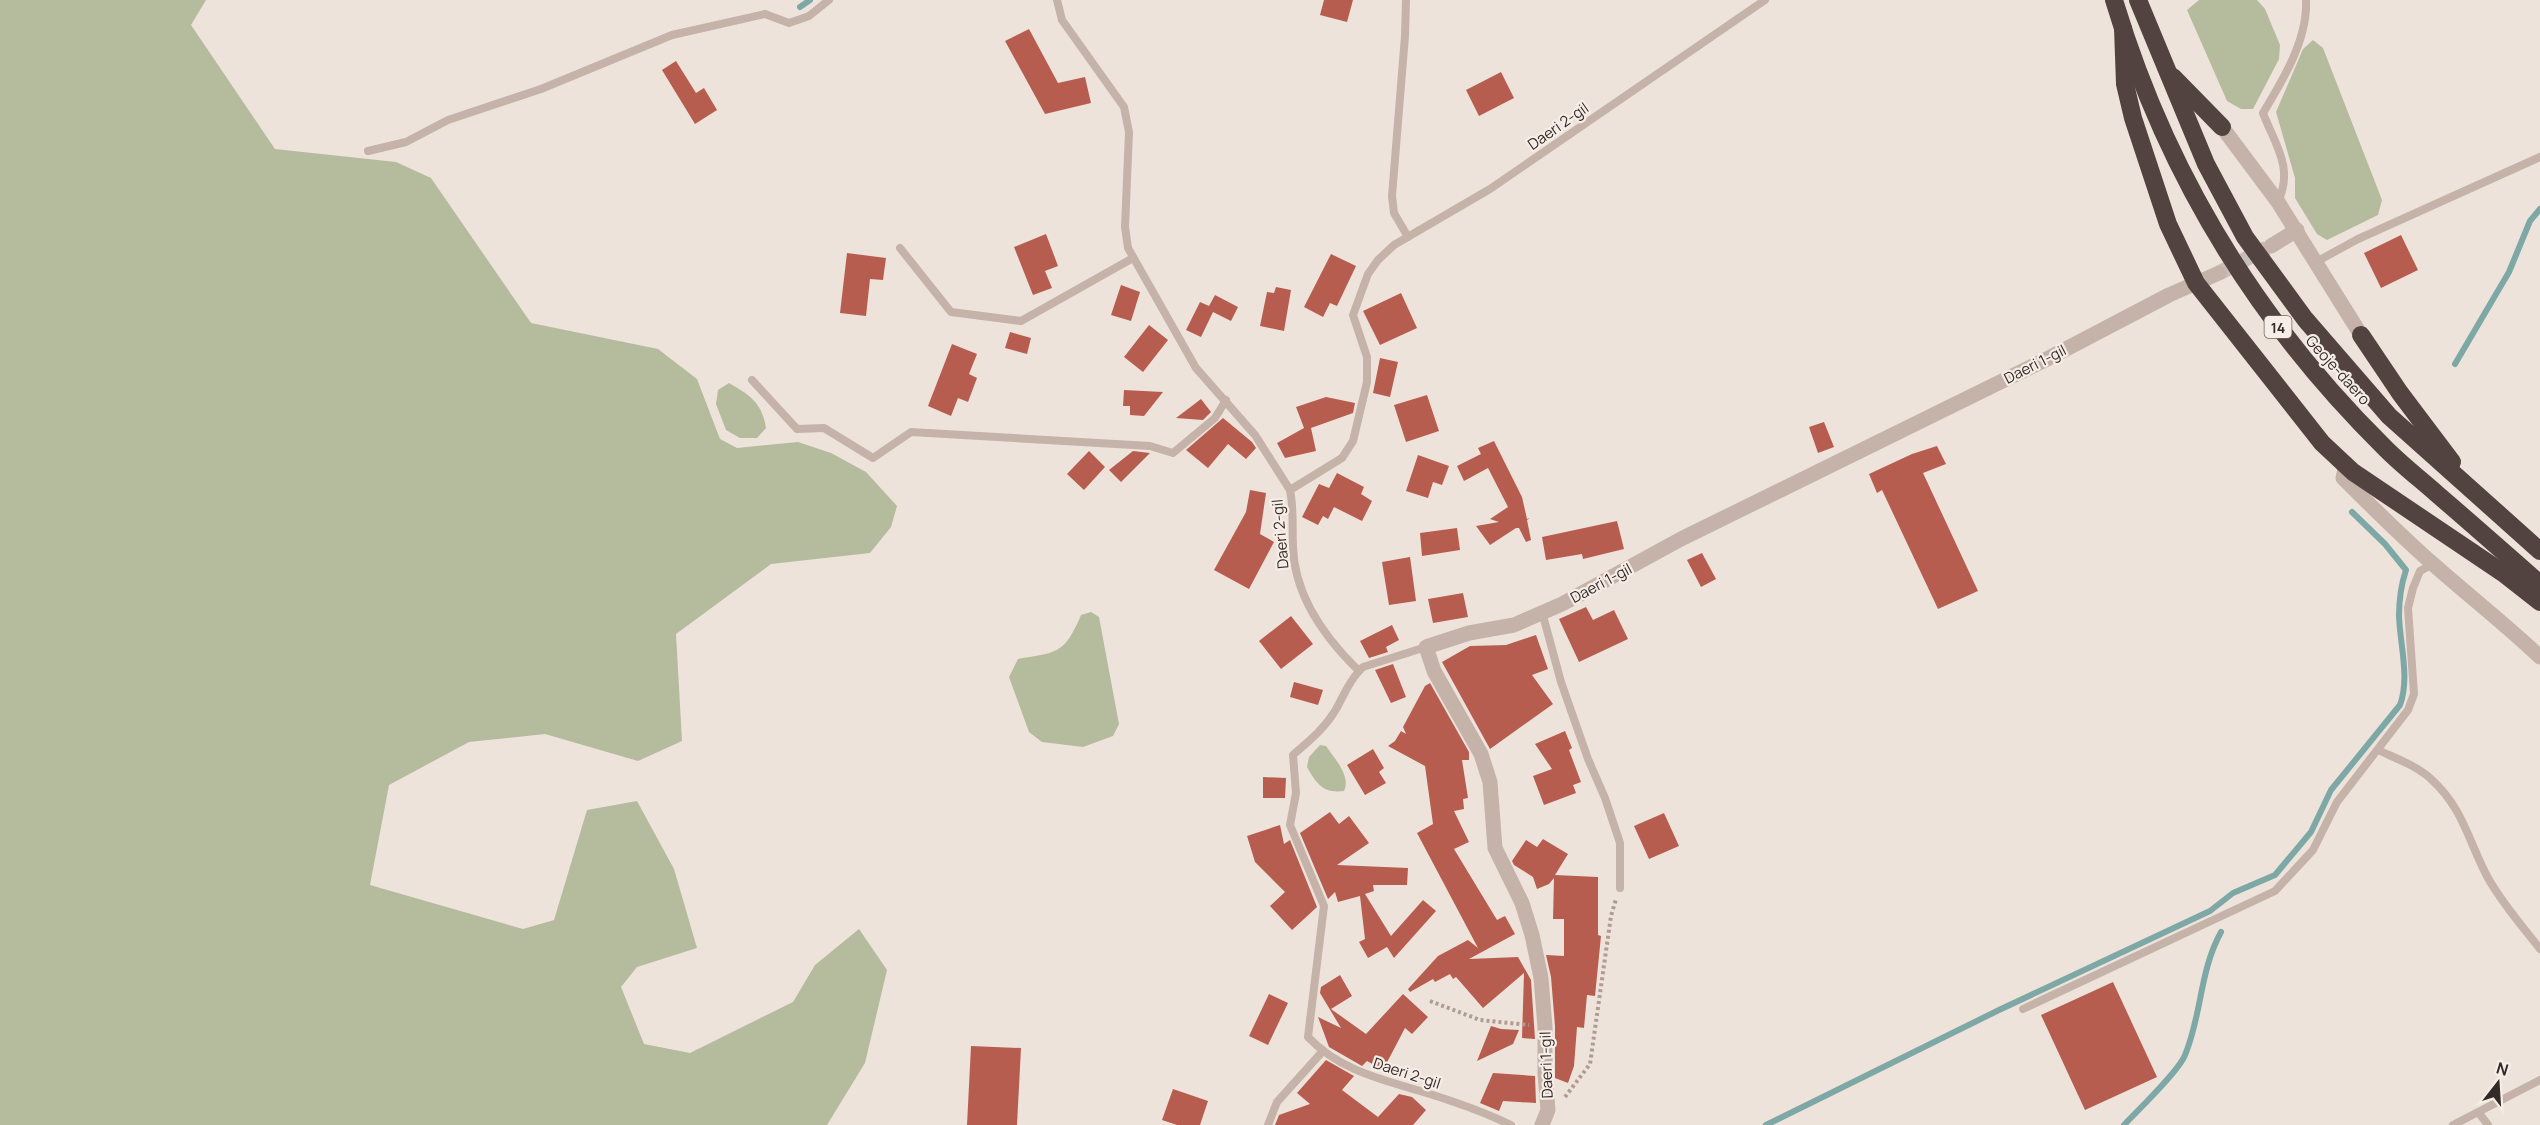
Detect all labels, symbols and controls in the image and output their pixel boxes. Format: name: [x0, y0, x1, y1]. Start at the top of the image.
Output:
street label: Daeri 2-gil: [1523, 97, 1593, 155]
road number: 14: [2264, 316, 2292, 338]
street label: Geoje-daero: [2301, 331, 2375, 410]
street label: Daeri 1-gil: [2000, 339, 2070, 389]
street label: Daeri 2-gil: [1266, 498, 1294, 570]
street label: Daeri 1-gil: [1566, 558, 1636, 608]
street label: Daeri 1-gil: [1534, 1031, 1558, 1099]
street label: Daeri 2-gil: [1371, 1052, 1443, 1094]
north arrow: [2468, 1053, 2528, 1113]
text: N: [2494, 1056, 2511, 1081]

